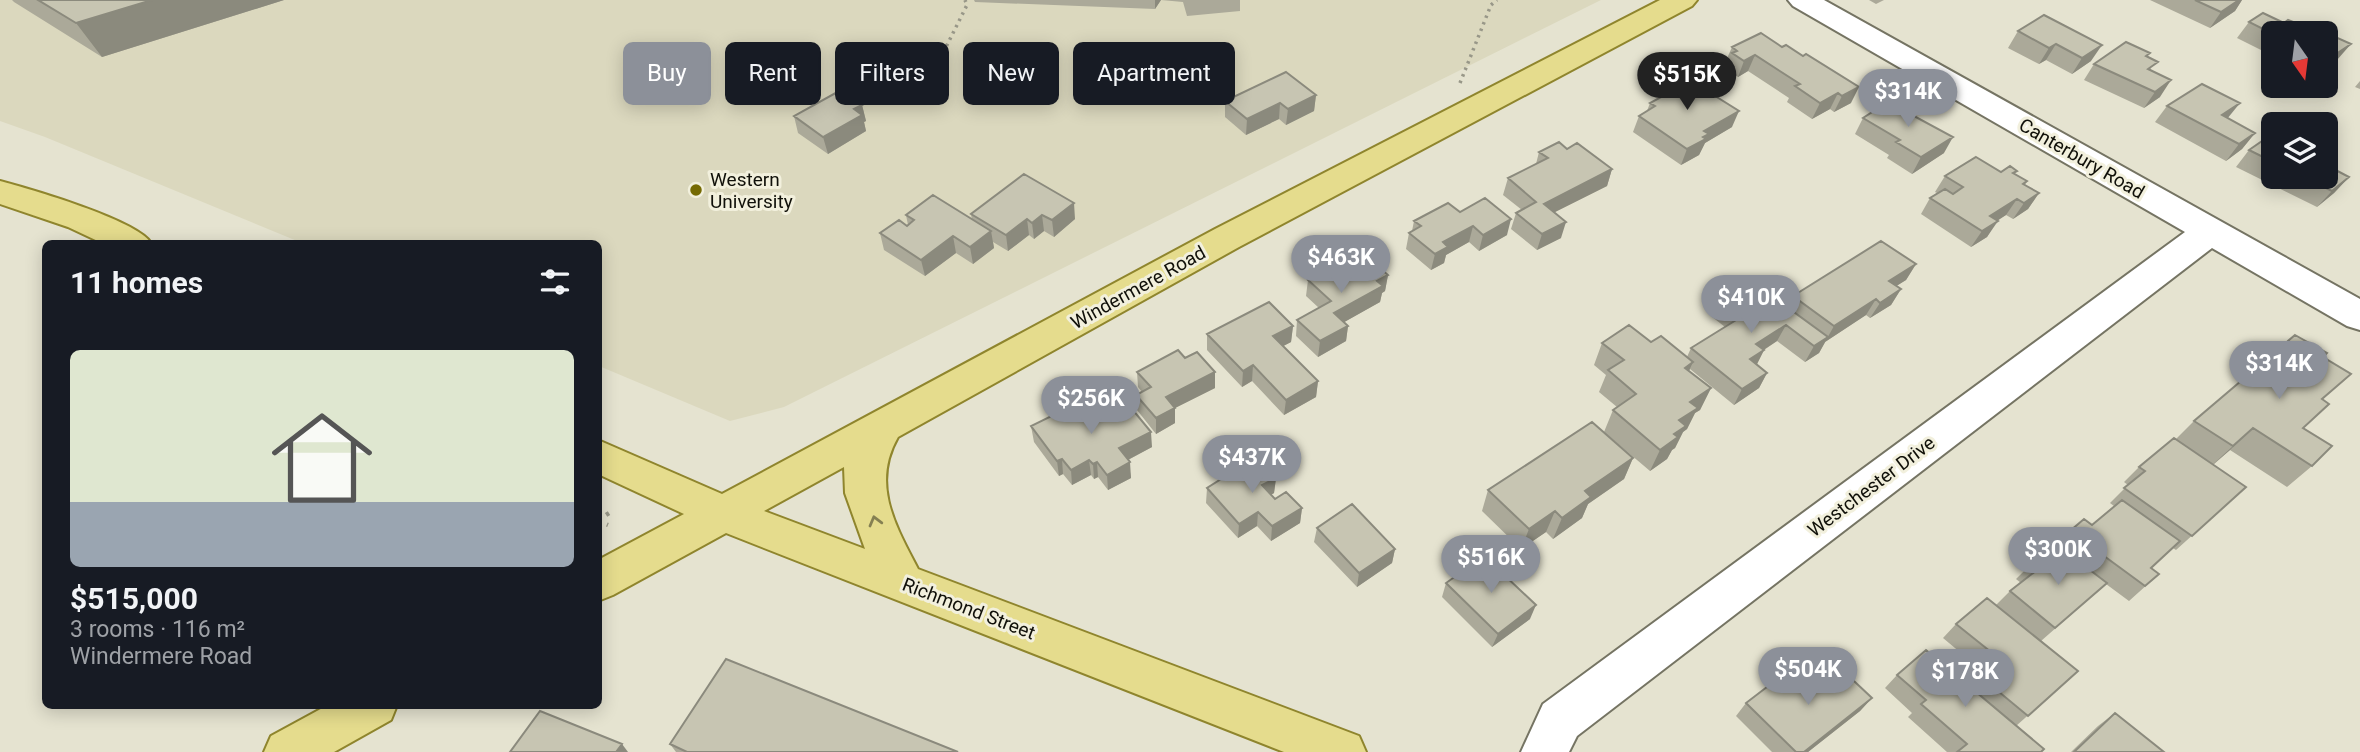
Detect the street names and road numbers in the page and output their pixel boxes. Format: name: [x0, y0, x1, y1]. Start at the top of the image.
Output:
street label: Canterbury Road: [2015, 113, 2149, 204]
street label: Windermere Road: [1067, 241, 1210, 334]
street label: Westchester Drive: [1803, 431, 1939, 542]
street label: Richmond Street: [899, 573, 1038, 644]

